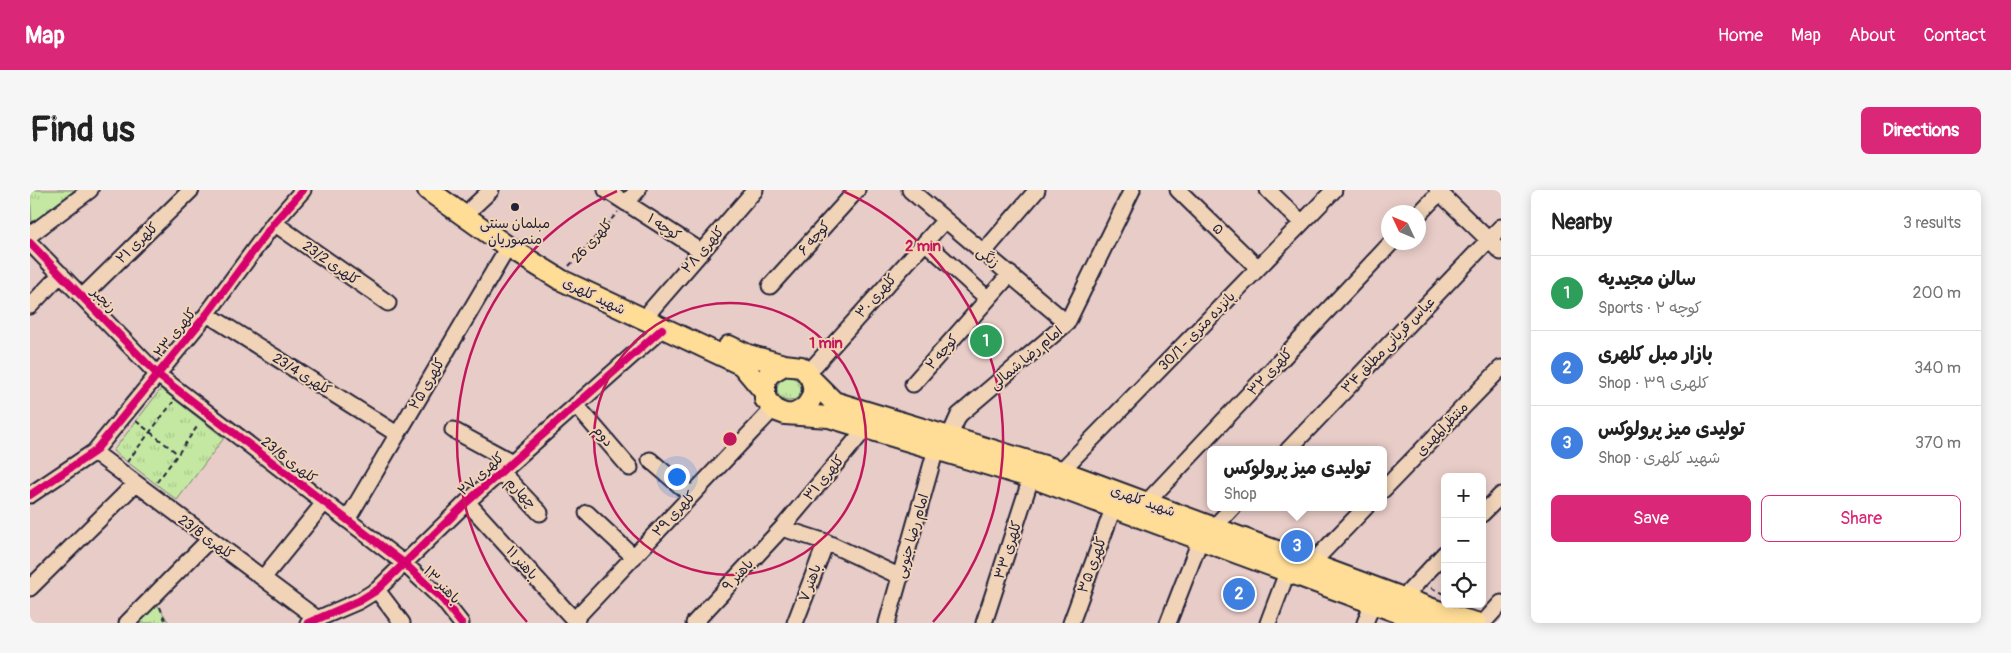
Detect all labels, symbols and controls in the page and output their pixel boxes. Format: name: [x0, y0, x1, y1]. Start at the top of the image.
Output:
text: Map: [25, 21, 65, 50]
text: Home: [1718, 24, 1763, 47]
text: Map: [1791, 24, 1821, 47]
text: About: [1849, 24, 1895, 47]
text: Contact: [1923, 24, 1986, 47]
button: Directions: [1861, 107, 1981, 154]
text: Find us: [30, 108, 135, 152]
marker: مبلمان سنتی منصوریان: [509, 201, 521, 213]
north arrow: [1381, 205, 1426, 250]
text: Nearby: [1551, 209, 1612, 236]
street label: ۱ کوچه: [643, 210, 684, 245]
text: 3 results: [1903, 213, 1961, 233]
place label: مبلمان سنتی منصوریان: [480, 215, 550, 248]
street label: کلهری 26: [568, 215, 616, 267]
street label: ۶ کوچه: [794, 217, 834, 259]
street label: کلهری ۲۱: [112, 219, 162, 267]
street label: ۵: [1209, 220, 1227, 238]
street label: کلهری ۲۸: [678, 223, 728, 277]
street label: کلهری 23/2: [299, 237, 363, 289]
text: 2 min: [905, 237, 941, 256]
street label: زنگی: [973, 243, 1003, 271]
text: سالن مجیدیه: [1598, 267, 1696, 291]
street label: کلهری ۳۰: [852, 270, 900, 322]
street label: شهید کلهری: [560, 274, 628, 318]
street label: رنجبر: [87, 283, 120, 316]
text: 1: [1564, 283, 1570, 303]
text: 200 m: [1913, 283, 1961, 303]
street label: 30/1 - پانزده متری: [1155, 288, 1240, 375]
street label: عباس قربانی مطلق ۳۴: [1338, 293, 1438, 397]
text: Sports · ۲ کوچه: [1598, 298, 1702, 318]
street label: کلهری ۲۳: [150, 305, 200, 361]
pin: 1: [970, 322, 1002, 360]
street label: امام رضا شمالی: [986, 323, 1067, 395]
street label: ۲ کوچه: [922, 331, 963, 374]
text: 1 min: [809, 334, 843, 353]
text: بازار مبل کلهری: [1598, 342, 1713, 366]
street label: کلهری ۳۲: [1244, 345, 1296, 399]
street label: کلهری 23/4: [270, 349, 334, 399]
street label: کلهری ۲۵: [406, 355, 448, 413]
text: 2: [1563, 358, 1571, 378]
text: 340 m: [1914, 358, 1961, 378]
text: Shop · کلهری ۳۹: [1598, 373, 1709, 393]
street label: منتظرالمهدی: [1412, 399, 1472, 459]
text: تولیدی میز پرولوکس: [1598, 417, 1745, 441]
street label: دوم: [588, 422, 617, 451]
centre of rings: [721, 430, 739, 448]
street label: کلهری 23/6: [258, 433, 320, 487]
text: 3: [1563, 433, 1571, 453]
text: 370 m: [1915, 433, 1961, 453]
popup: [1207, 446, 1387, 511]
text: Shop · شهید کلهری: [1598, 448, 1720, 468]
street label: کلهری ۲۷: [454, 449, 508, 499]
street label: کلهری ۳۱: [800, 452, 848, 504]
text: تولیدی میز پرولوکس: [1224, 456, 1370, 480]
your location: [664, 464, 690, 490]
map controls: [1441, 473, 1486, 608]
button: +: [1441, 473, 1486, 518]
street label: چهارم: [501, 474, 540, 514]
street label: شهید کلهری: [1108, 481, 1178, 521]
text: Shop: [1224, 484, 1257, 504]
street label: کلهری ۲۹: [649, 488, 699, 540]
street label: امام رضا جنوبی: [892, 492, 934, 581]
button: Save: [1551, 495, 1751, 542]
button: Share: [1761, 495, 1961, 542]
street label: کلهری 23/8: [175, 511, 237, 563]
button: −: [1441, 518, 1486, 563]
street label: کلهری ۳۳: [991, 519, 1025, 581]
pin: 3: [1281, 527, 1313, 565]
street label: کلهری ۳۵: [1074, 535, 1110, 595]
street label: باهنر ۱۱: [502, 543, 542, 583]
street label: باهنر ۹: [719, 555, 757, 595]
street label: باهنر ۷: [795, 562, 825, 604]
street label: باهنر ۱۳: [420, 563, 464, 607]
button: locate: [1441, 563, 1486, 608]
pin: 2: [1223, 575, 1255, 613]

